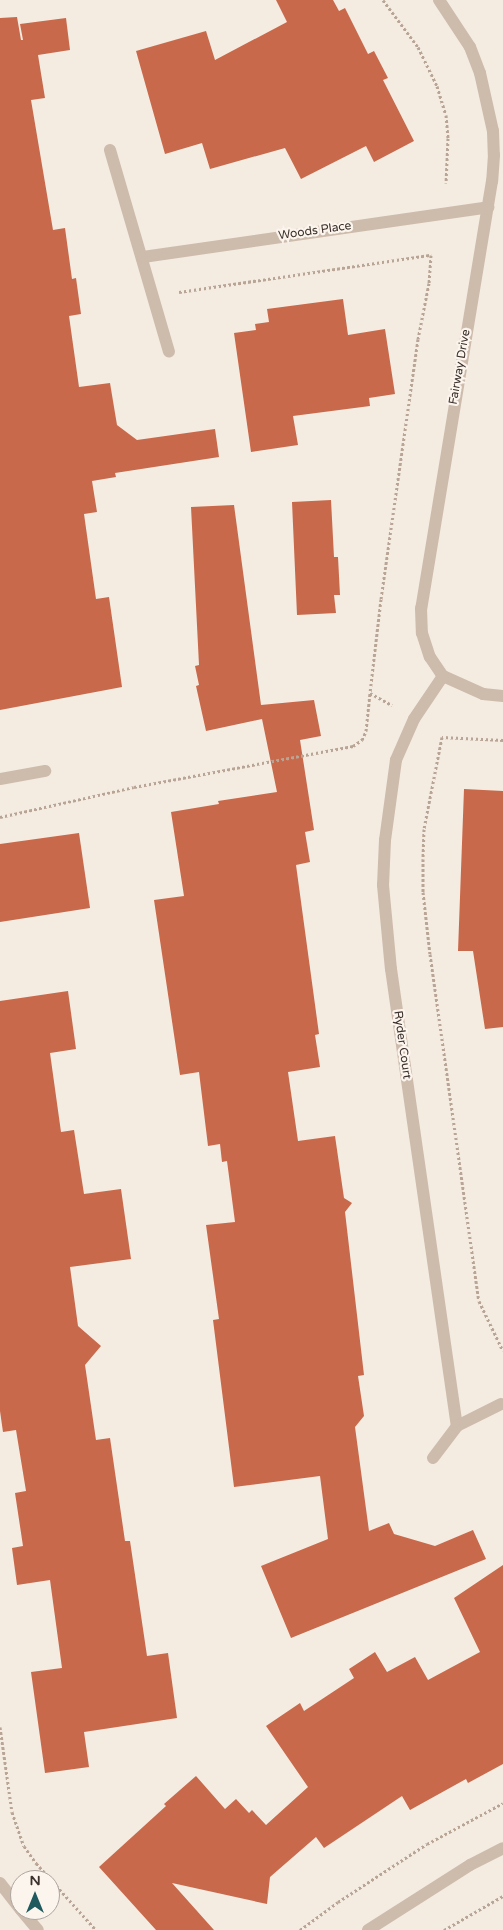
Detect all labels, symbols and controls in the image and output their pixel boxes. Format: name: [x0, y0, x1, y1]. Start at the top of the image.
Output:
street label: Woods Place: [278, 219, 352, 243]
street label: Fairway Drive: [446, 328, 474, 406]
street label: Ryder Court: [390, 1010, 414, 1080]
north arrow: [10, 1870, 60, 1920]
text: N: [29, 1872, 41, 1889]

